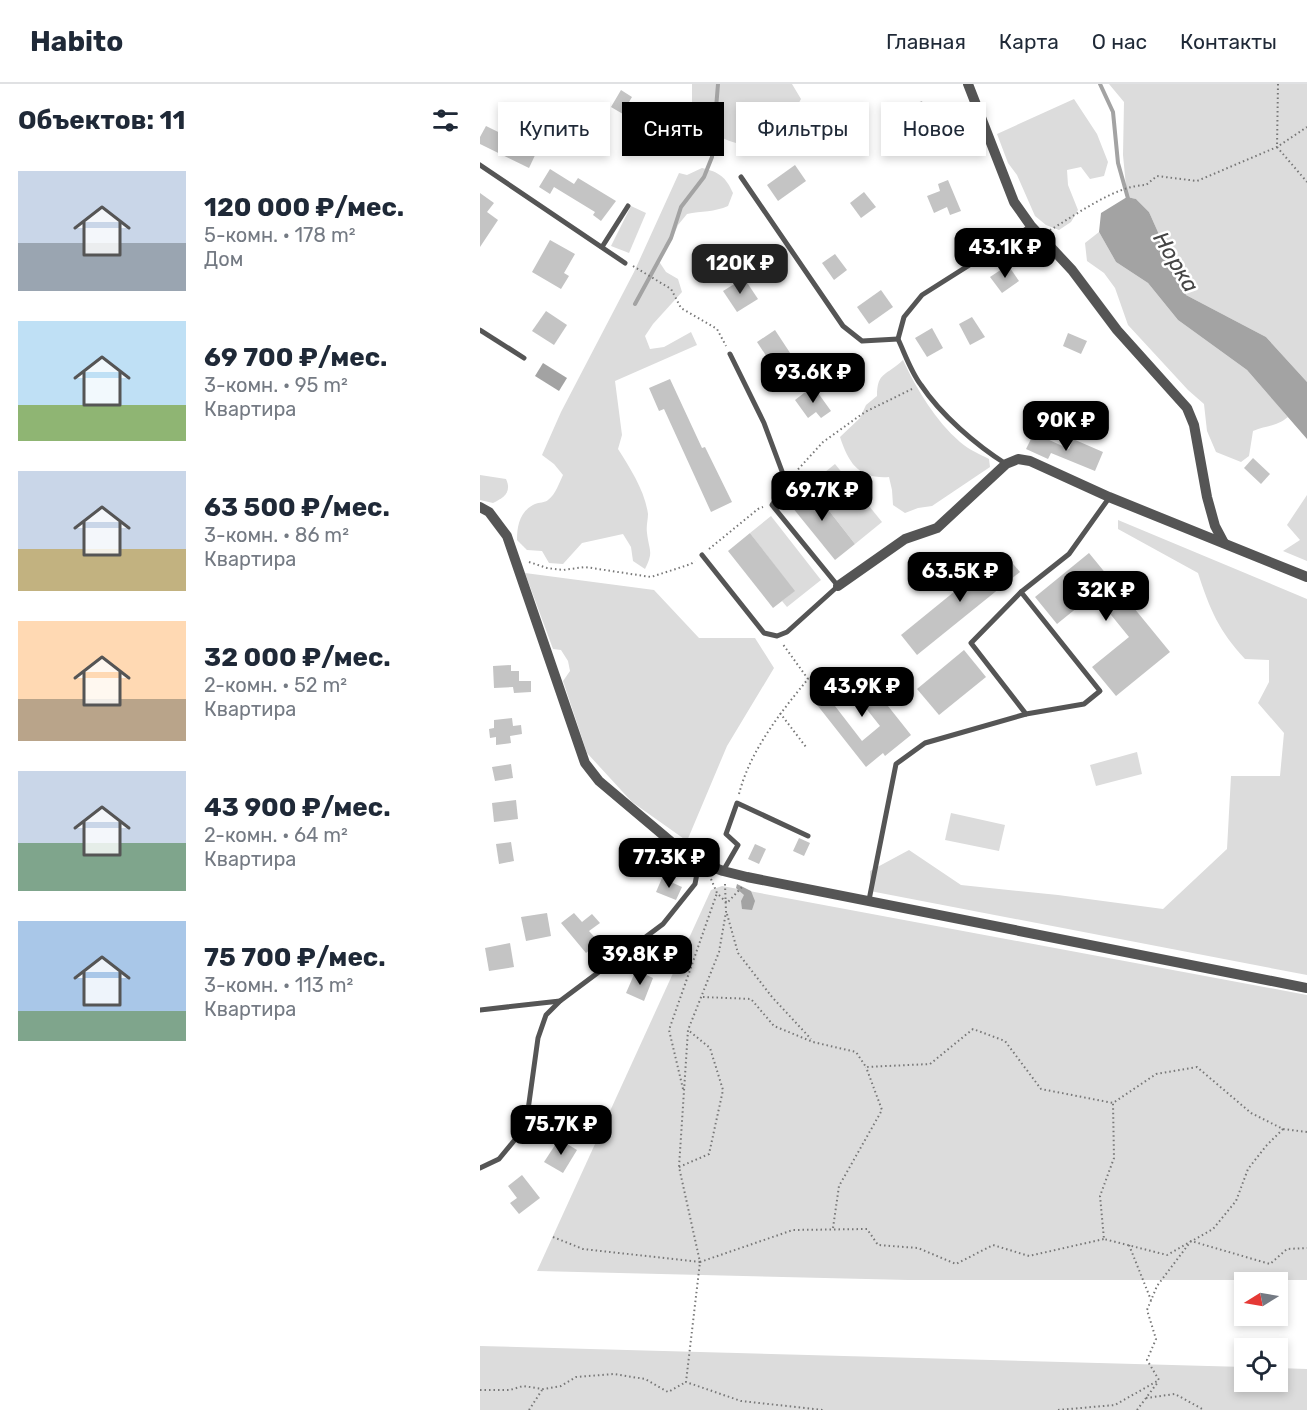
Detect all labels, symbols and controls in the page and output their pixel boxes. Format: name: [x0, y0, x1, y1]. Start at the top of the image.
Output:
text: Habito: [30, 25, 123, 58]
text: Главная: [886, 29, 966, 54]
text: Карта: [999, 29, 1059, 54]
text: О нас: [1092, 29, 1147, 54]
text: Контакты: [1180, 29, 1277, 54]
chip: Купить: [498, 102, 610, 156]
chip: Снять: [622, 102, 724, 156]
chip: Фильтры: [736, 102, 869, 156]
chip: Новое: [881, 102, 986, 156]
icon: filters: [429, 104, 462, 137]
text: Объектов: 11: [18, 105, 185, 136]
text: 120 000 ₽/мес.: [204, 192, 404, 223]
icon: home: [66, 195, 138, 267]
text: 5-комн. · 178 m²: [204, 223, 356, 247]
water label: Норка: [1147, 227, 1205, 297]
pin: 43.1K ₽: [950, 228, 1060, 279]
text: 43.1K ₽: [968, 235, 1042, 259]
pin: 120K ₽: [691, 244, 789, 295]
text: Дом: [204, 247, 243, 271]
text: 120K ₽: [706, 251, 774, 275]
text: 69 700 ₽/мес.: [204, 342, 387, 373]
icon: home: [66, 345, 138, 417]
pin: 93.6K ₽: [758, 353, 868, 404]
text: 93.6K ₽: [775, 360, 851, 384]
text: 3-комн. · 95 m²: [204, 373, 348, 397]
text: Квартира: [204, 397, 296, 421]
pin: 90K ₽: [1024, 401, 1108, 452]
text: 90K ₽: [1037, 408, 1095, 432]
pin: 69.7K ₽: [767, 471, 877, 522]
text: 69.7K ₽: [785, 478, 859, 502]
text: 63 500 ₽/мес.: [204, 492, 390, 523]
icon: home: [66, 495, 138, 567]
text: 3-комн. · 86 m²: [204, 523, 349, 547]
text: Квартира: [204, 547, 296, 571]
pin: 63.5K ₽: [905, 552, 1015, 603]
text: 63.5K ₽: [922, 559, 998, 583]
pin: 32K ₽: [1064, 571, 1148, 622]
text: 32K ₽: [1077, 578, 1135, 602]
text: 32 000 ₽/мес.: [204, 642, 391, 673]
icon: home: [66, 645, 138, 717]
pin: 43.9K ₽: [807, 667, 917, 718]
text: 2-комн. · 52 m²: [204, 673, 347, 697]
text: 43.9K ₽: [824, 674, 900, 698]
text: Квартира: [204, 697, 296, 721]
text: 43 900 ₽/мес.: [204, 792, 391, 823]
icon: home: [66, 795, 138, 867]
text: 2-комн. · 64 m²: [204, 823, 348, 847]
pin: 77.3K ₽: [614, 838, 724, 889]
text: 77.3K ₽: [633, 845, 705, 869]
text: Квартира: [204, 847, 296, 871]
pin: 39.8K ₽: [585, 935, 695, 986]
text: 75 700 ₽/мес.: [204, 942, 386, 973]
text: 39.8K ₽: [602, 942, 678, 966]
icon: home: [66, 945, 138, 1017]
text: 3-комн. · 113 m²: [204, 973, 353, 997]
text: Квартира: [204, 997, 296, 1021]
pin: 75.7K ₽: [506, 1105, 616, 1156]
text: 75.7K ₽: [525, 1112, 597, 1136]
north arrow: [1234, 1272, 1288, 1326]
map controls: [1234, 1272, 1288, 1392]
button: locate: [1234, 1338, 1288, 1392]

